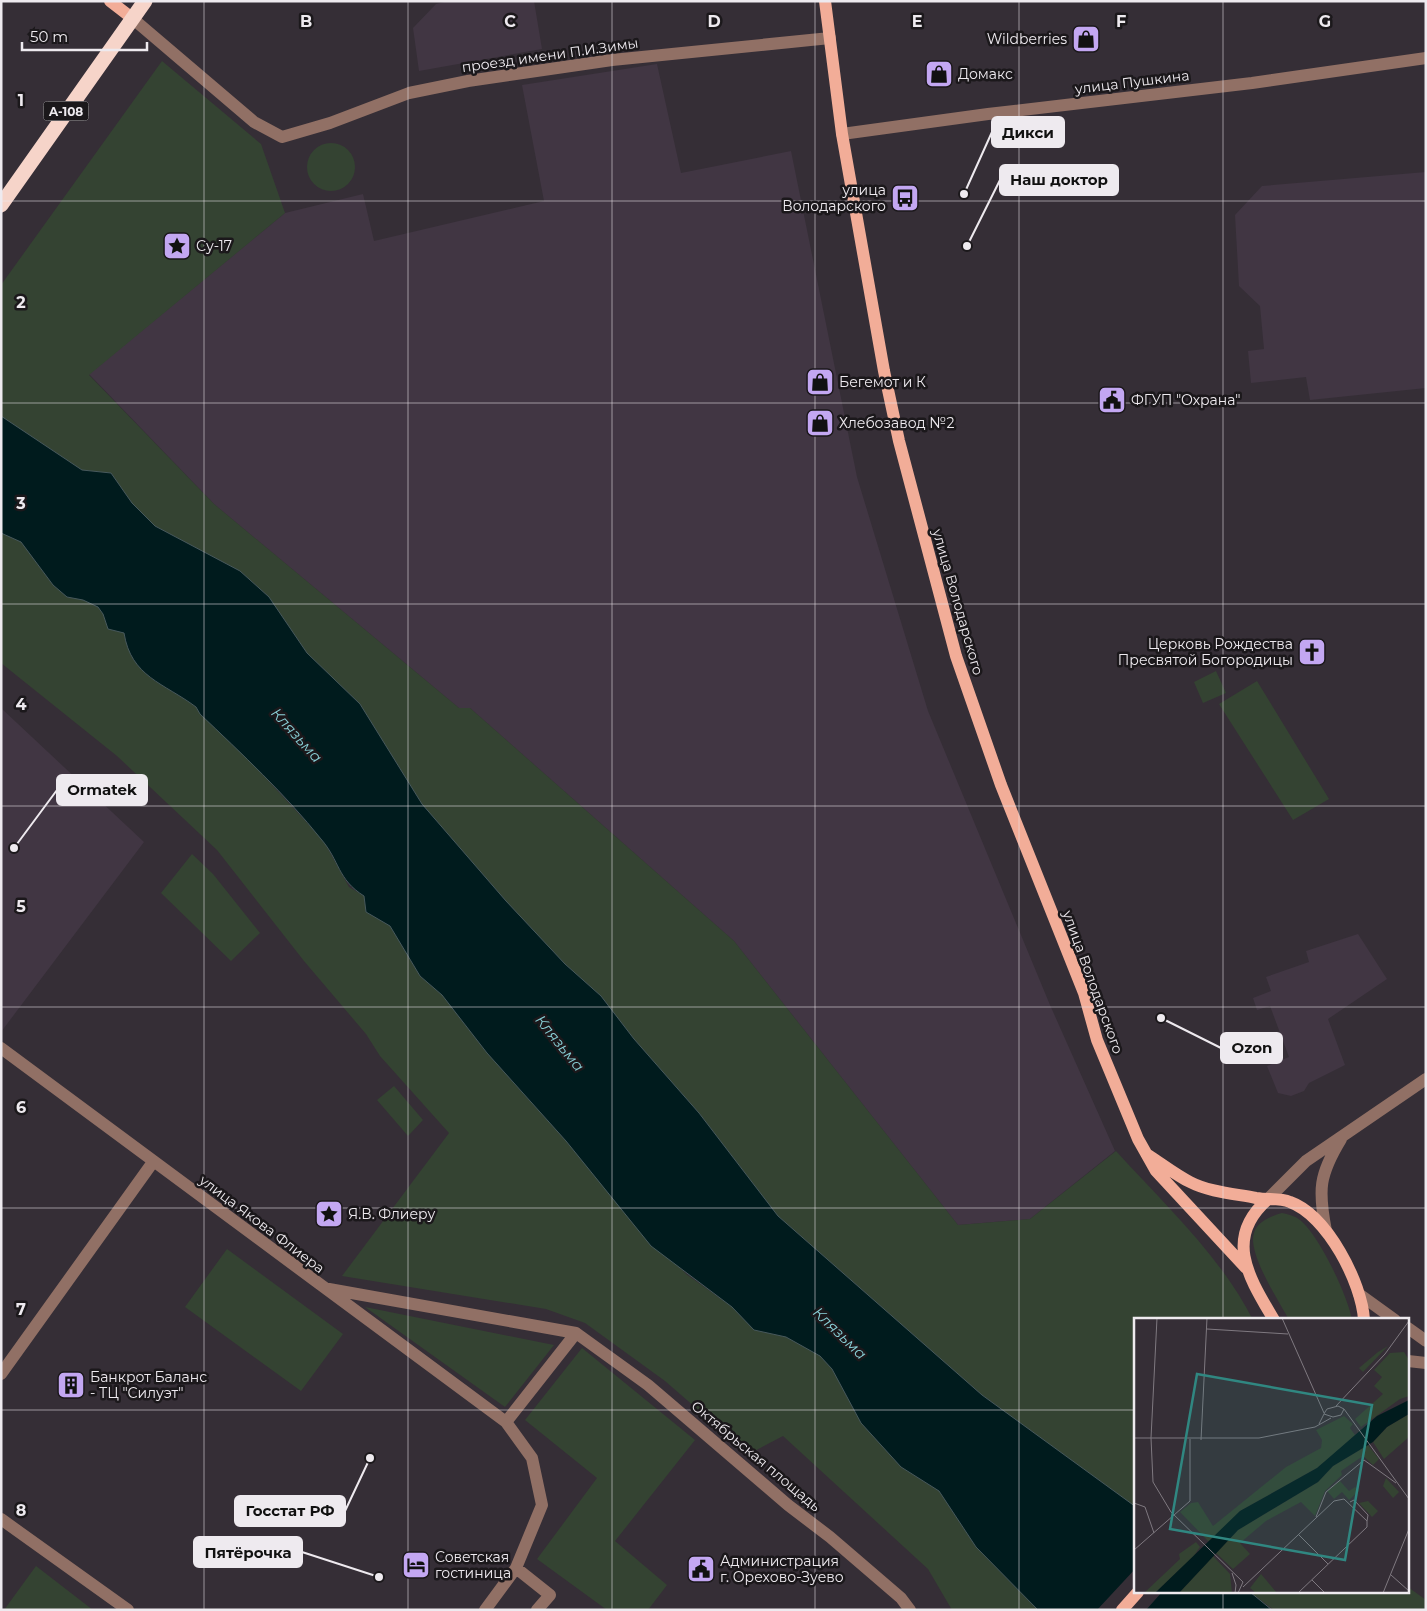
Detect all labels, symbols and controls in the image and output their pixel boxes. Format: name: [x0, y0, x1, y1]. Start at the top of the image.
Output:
text: B: [300, 12, 312, 31]
text: C: [504, 12, 516, 31]
text: D: [707, 12, 721, 31]
text: E: [912, 12, 922, 31]
text: F: [1116, 12, 1126, 31]
text: G: [1319, 12, 1331, 31]
scale bar: [22, 20, 148, 52]
shop icon: Wildberries: [1071, 24, 1101, 54]
text: 50 m: [30, 27, 68, 46]
place label: Wildberries: [987, 30, 1067, 48]
street label: проезд имени П.И.Зимы: [460, 34, 640, 76]
shop icon: Домакс: [924, 59, 954, 89]
place label: Домакс: [958, 65, 1013, 83]
street label: улица Пушкина: [1073, 66, 1190, 98]
text: 1: [18, 91, 24, 110]
road number: А-108: [44, 102, 88, 120]
callout: Дикси: [992, 117, 1064, 147]
text: Дикси: [1002, 123, 1054, 142]
callout: Наш доктор: [1000, 165, 1118, 195]
text: Наш доктор: [1010, 170, 1108, 189]
place label: улица Володарского: [782, 181, 886, 215]
bus stop icon: улица Володарского: [890, 183, 920, 213]
place icon: Су-17: [162, 231, 192, 261]
place label: Су-17: [196, 237, 232, 255]
text: 2: [16, 293, 26, 312]
shop icon: Бегемот и К: [805, 367, 835, 397]
place label: Бегемот и К: [839, 373, 926, 391]
public building icon: ФГУП "Охрана": [1097, 385, 1127, 415]
place label: ФГУП "Охрана": [1131, 391, 1241, 409]
shop icon: Хлебозавод №2: [805, 408, 835, 438]
place label: Хлебозавод №2: [839, 414, 954, 432]
text: 3: [15, 494, 26, 513]
street label: улица Володарского: [928, 526, 988, 677]
place label: Церковь Рождества Пресвятой Богородицы: [1118, 635, 1293, 669]
church icon: Церковь Рождества Пресвятой Богородицы: [1297, 637, 1327, 667]
text: 4: [15, 695, 27, 714]
water label: Клязьма: [267, 704, 327, 766]
callout: Ormatek: [57, 775, 147, 805]
text: Ormatek: [67, 780, 137, 799]
text: 5: [16, 897, 26, 916]
street label: улица Володарского: [1058, 907, 1127, 1056]
water label: Клязьма: [531, 1011, 589, 1075]
callout: Ozon: [1221, 1033, 1282, 1063]
text: Ozon: [1232, 1038, 1272, 1057]
text: 6: [16, 1098, 26, 1117]
street label: улица Якова Флиера: [195, 1170, 328, 1277]
place icon: Я.В. Флиеру: [314, 1199, 344, 1229]
place label: Я.В. Флиеру: [348, 1205, 435, 1223]
text: 7: [16, 1300, 26, 1319]
water label: Клязьма: [809, 1303, 871, 1363]
inset map: [1134, 1318, 1410, 1594]
place label: Банкрот Баланс - ТЦ "Силуэт": [90, 1368, 207, 1402]
building icon: Банкрот Баланс - ТЦ "Силуэт": [56, 1370, 86, 1400]
street label: Октябрьская площадь: [688, 1397, 824, 1515]
callout: Госстат РФ: [235, 1496, 345, 1526]
text: 8: [16, 1501, 26, 1520]
text: Госстат РФ: [245, 1501, 335, 1520]
callout: Пятёрочка: [194, 1537, 302, 1567]
text: Пятёрочка: [204, 1543, 292, 1562]
place label: Советская гостиница: [435, 1548, 511, 1582]
hotel icon: Советская гостиница: [401, 1550, 431, 1580]
place label: Администрация г. Орехово-Зуево: [720, 1552, 844, 1586]
public building icon: Администрация г. Орехово-Зуево: [686, 1554, 716, 1584]

